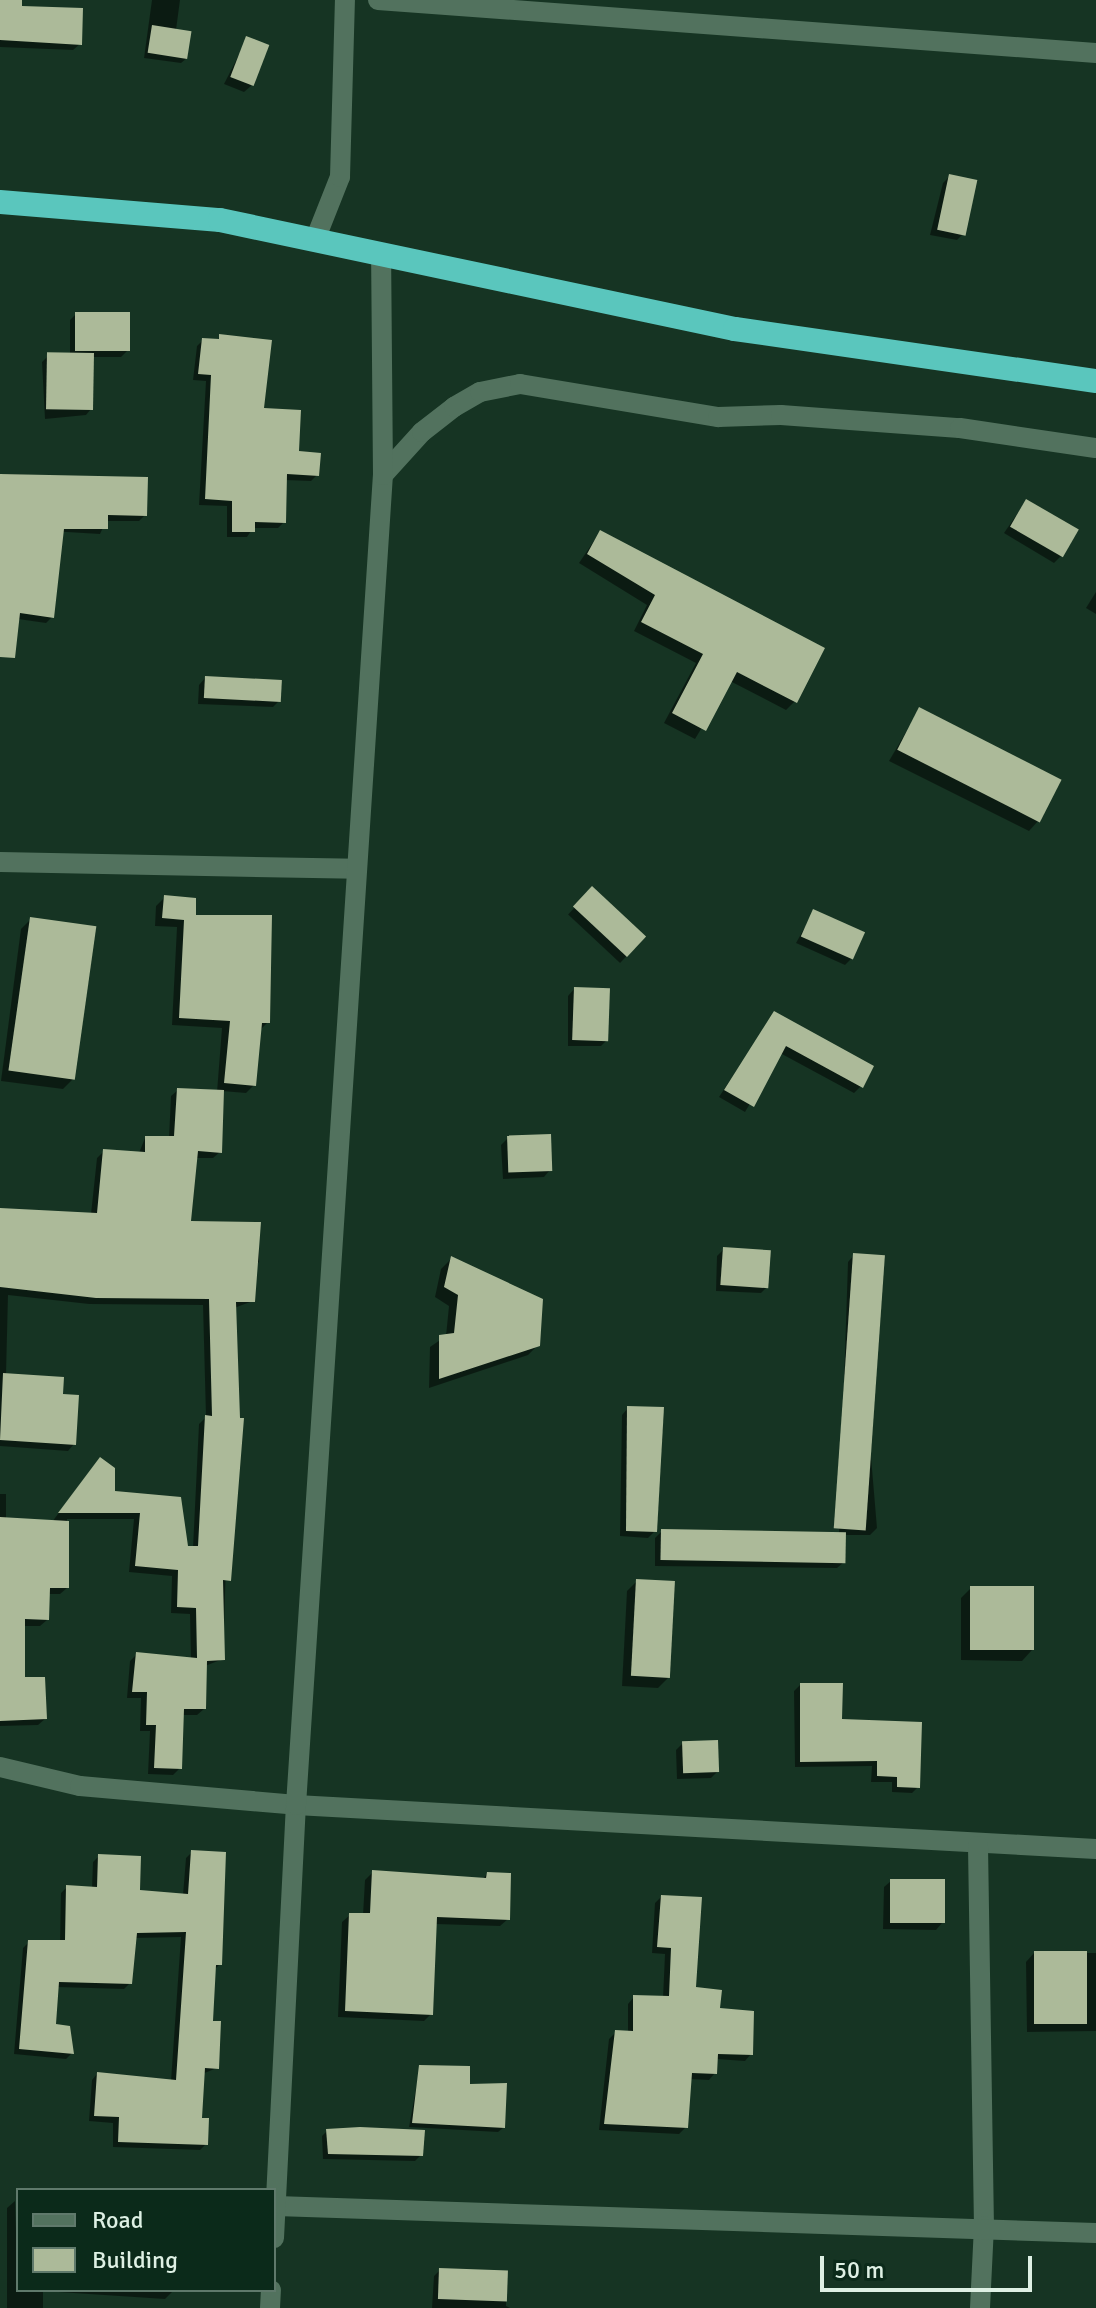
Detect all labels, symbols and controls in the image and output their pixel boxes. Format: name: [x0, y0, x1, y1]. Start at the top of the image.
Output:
legend: [16, 2188, 276, 2292]
text: Road: [92, 2205, 143, 2235]
scale bar: [824, 2240, 1036, 2290]
text: Building: [92, 2245, 178, 2275]
text: 50 m: [834, 2255, 884, 2285]

